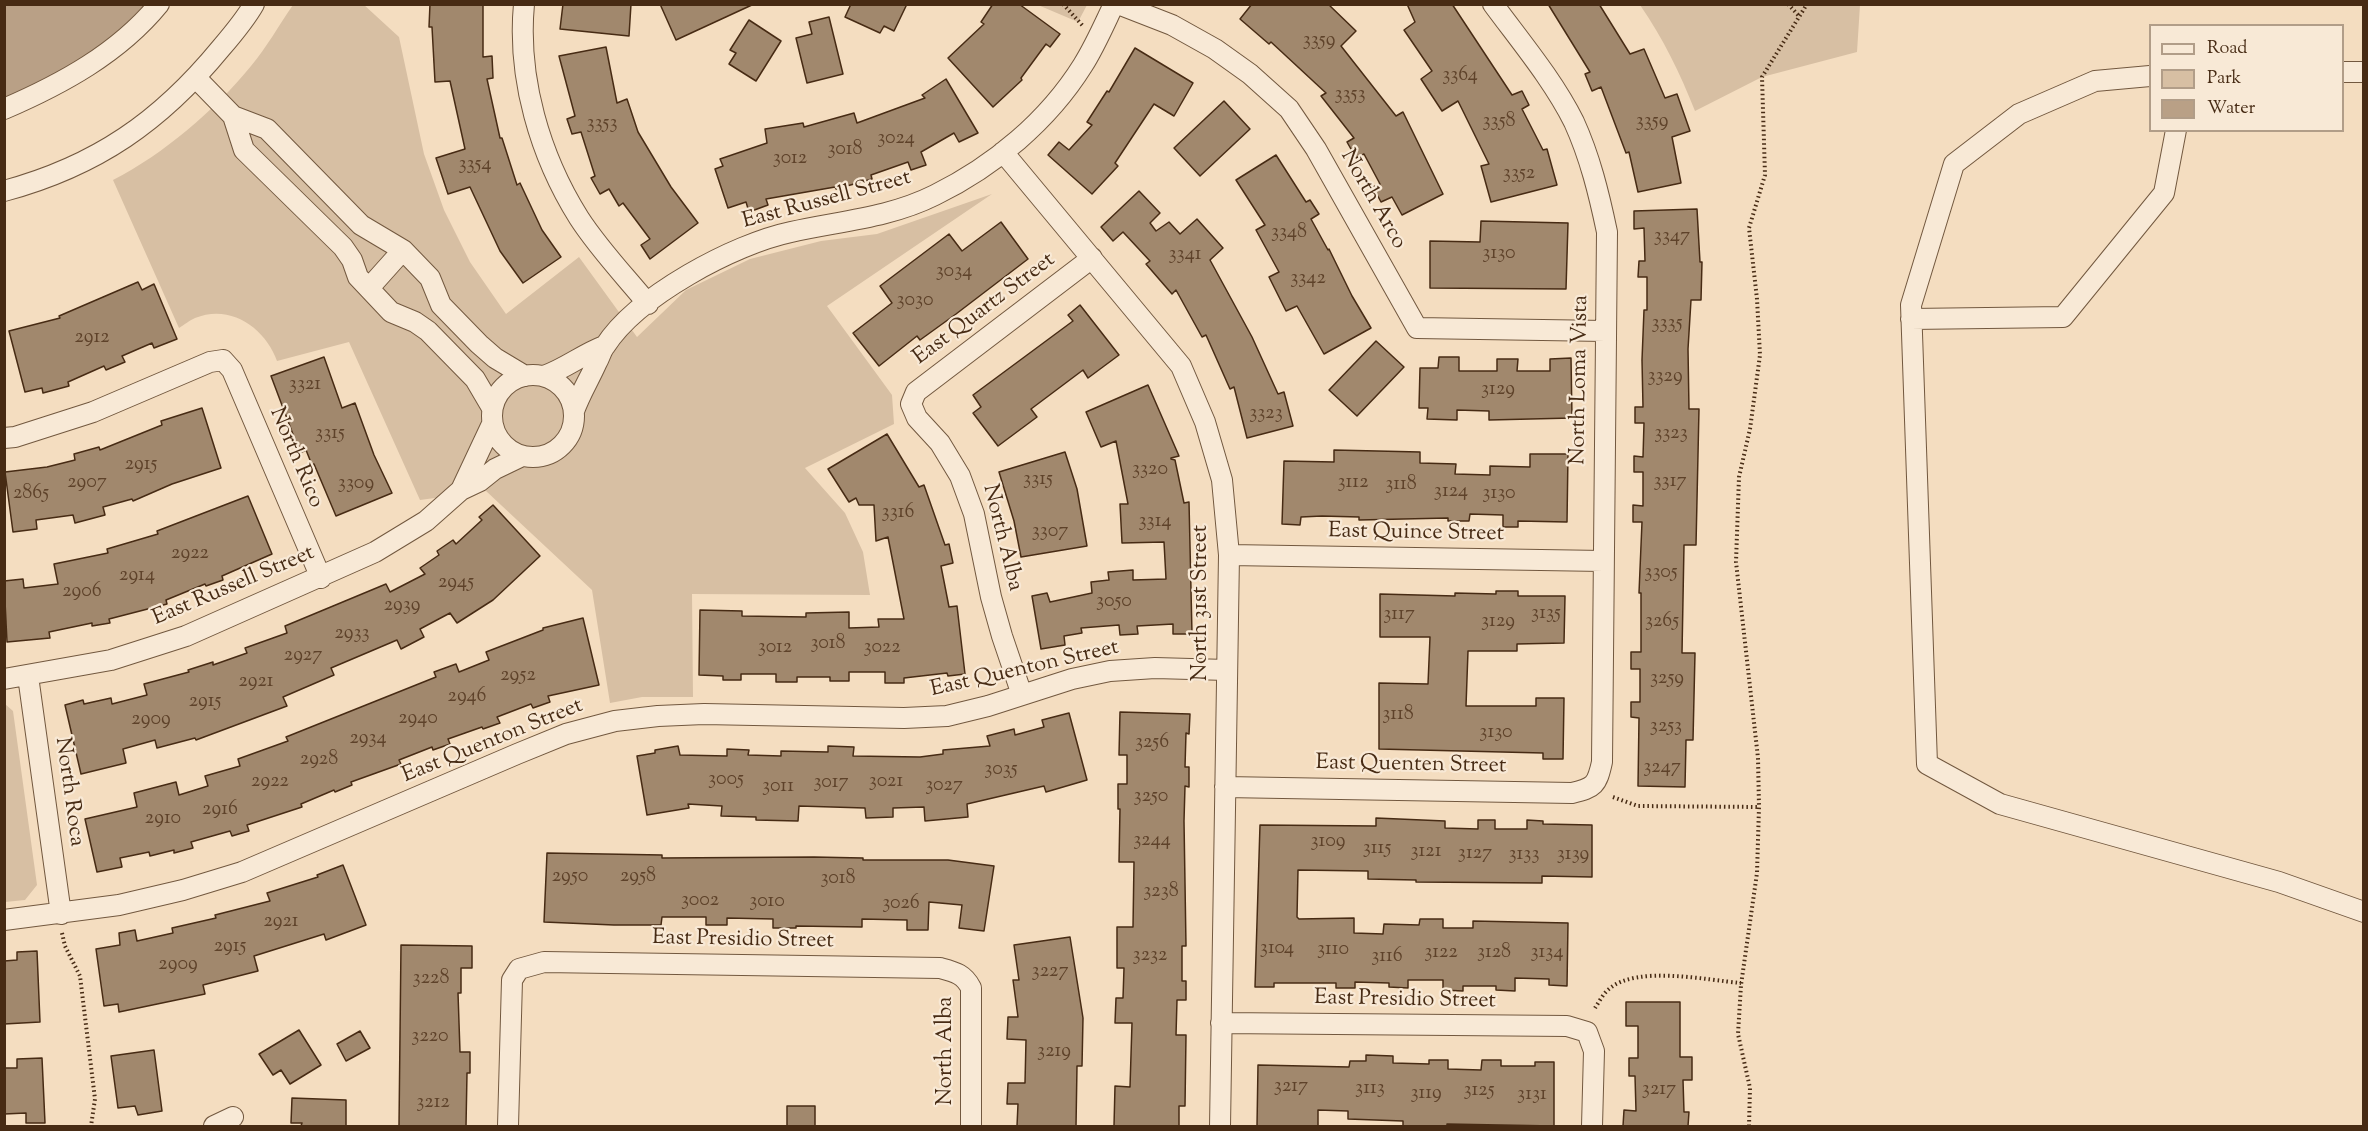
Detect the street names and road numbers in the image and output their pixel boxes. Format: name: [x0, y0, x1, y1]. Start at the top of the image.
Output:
street label: North Arco: [1333, 146, 1411, 254]
street label: East Russell Street: [740, 166, 914, 236]
street label: East Quartz Street: [909, 248, 1061, 372]
street label: North Loma Vista: [1566, 295, 1596, 465]
street label: North Rico: [262, 404, 328, 512]
street label: North Alba: [975, 482, 1027, 594]
street label: East Quince Street: [1328, 519, 1504, 549]
street label: North 31st Street: [1189, 525, 1215, 681]
street label: East Russell Street: [149, 541, 319, 633]
street label: East Quenton Street: [928, 635, 1122, 705]
street label: East Quenton Street: [399, 694, 587, 790]
street label: North Roca: [47, 736, 89, 848]
street label: East Quenten Street: [1315, 751, 1507, 781]
street label: East Presidio Street: [652, 926, 834, 956]
street label: East Presidio Street: [1314, 986, 1496, 1016]
street label: North Alba: [934, 997, 960, 1105]

